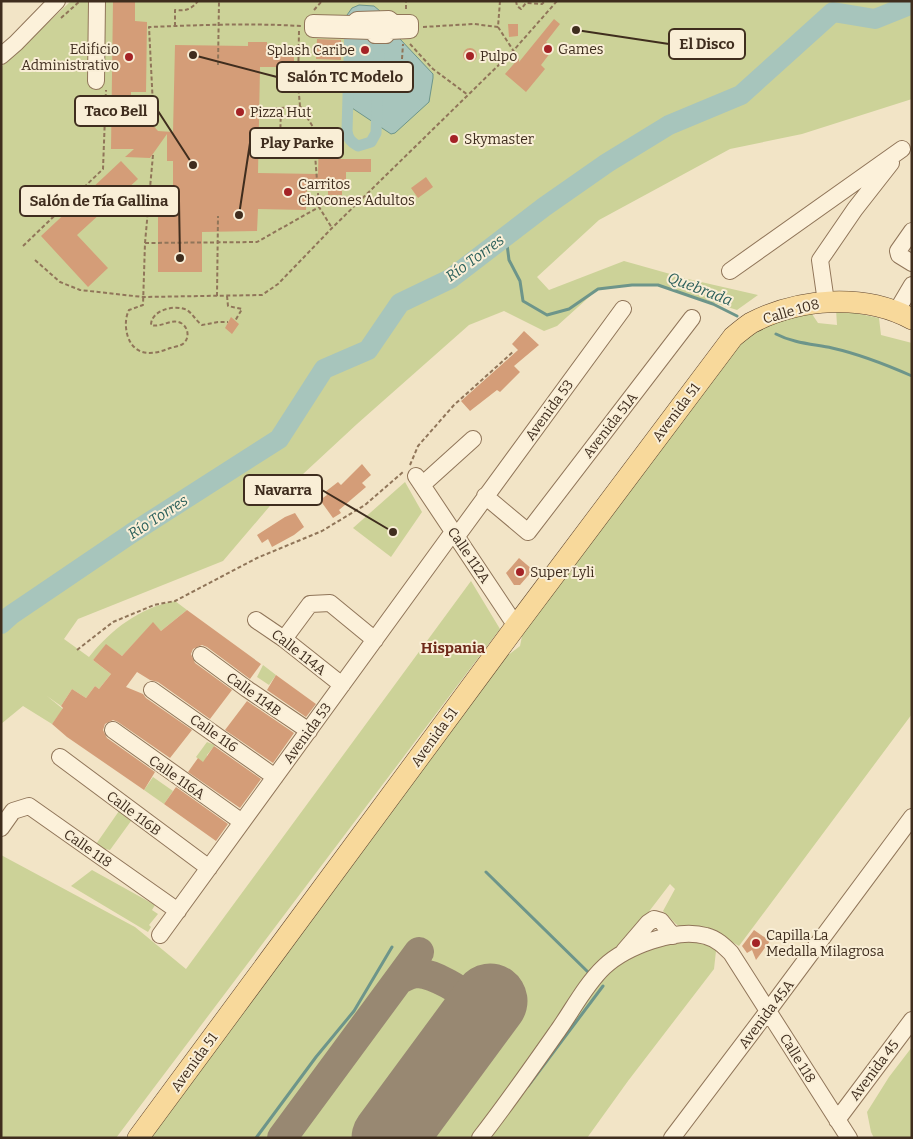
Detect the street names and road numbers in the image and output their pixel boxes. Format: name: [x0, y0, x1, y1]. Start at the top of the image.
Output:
street label: Calle 108: [761, 295, 821, 328]
street label: Avenida 53: [522, 377, 577, 444]
street label: Avenida 51: [649, 380, 704, 445]
street label: Avenida 51A: [580, 389, 641, 461]
street label: Calle 112A: [444, 524, 494, 587]
street label: Calle 114A: [268, 626, 329, 679]
street label: Calle 114B: [223, 669, 284, 720]
street label: Avenida 53: [280, 700, 335, 767]
street label: Avenida 51: [407, 704, 462, 770]
street label: Calle 116: [187, 711, 241, 756]
street label: Calle 116A: [145, 752, 208, 803]
street label: Calle 116B: [103, 787, 164, 839]
street label: Calle 118: [60, 826, 115, 871]
street label: Avenida 45A: [735, 977, 798, 1052]
street label: Avenida 51: [167, 1029, 222, 1095]
street label: Calle 118: [776, 1031, 819, 1086]
street label: Avenida 45: [846, 1037, 903, 1104]

